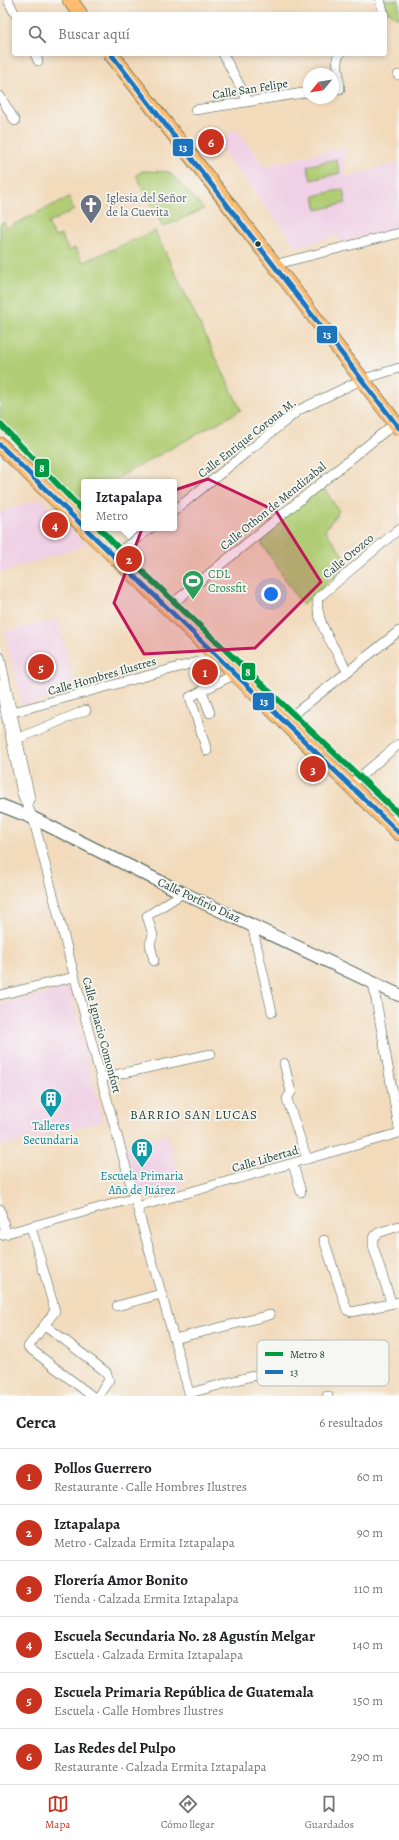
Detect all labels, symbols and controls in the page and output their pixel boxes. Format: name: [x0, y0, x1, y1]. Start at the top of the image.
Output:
search box: [12, 12, 387, 56]
icon: search: [26, 23, 48, 45]
text: Buscar aquí: [58, 24, 130, 44]
north arrow: [303, 68, 339, 104]
street label: Calle San Felipe: [211, 75, 289, 103]
pin: 6: [198, 127, 224, 157]
line badge: 13: [172, 138, 194, 157]
text: 13: [179, 140, 188, 155]
place label: Iglesia del Señor de la Cuevita: [106, 190, 187, 220]
church icon: Iglesia del Señor de la Cuevita: [78, 192, 104, 225]
unlabelled marker: [253, 239, 263, 249]
line badge: 13: [316, 325, 338, 344]
text: 13: [323, 327, 332, 342]
street label: Calle Enrique Corona M.: [195, 395, 299, 481]
line badge: 8: [34, 458, 50, 478]
street label: Calle Othon de Mendizabal: [217, 458, 329, 554]
text: 8: [39, 461, 45, 476]
popup: [81, 479, 177, 531]
text: Iztapalapa: [96, 487, 162, 507]
text: Metro: [96, 507, 128, 524]
pin: 4: [42, 510, 68, 540]
street label: Calle Orozco: [319, 530, 377, 582]
pin: 2: [116, 544, 142, 574]
place label: CDL Crossfit: [208, 566, 246, 596]
sports icon: CDL Crossfit: [180, 568, 206, 601]
your location: [261, 584, 281, 604]
pin: 5: [28, 652, 54, 682]
street label: Calle Hombres Ilustres: [46, 653, 158, 699]
pin: 1: [192, 657, 218, 687]
line badge: 8: [241, 662, 256, 681]
text: 8: [245, 665, 251, 680]
line badge: 13: [252, 692, 275, 711]
text: 13: [260, 694, 269, 709]
pin: 3: [300, 754, 326, 784]
street label: Calle Porfirio Díaz: [155, 874, 243, 926]
street label: Calle Ignacio Comonfort: [79, 975, 125, 1095]
building icon: Talleres Secundaria: [38, 1086, 64, 1119]
district label: BARRIO SAN LUCAS: [130, 1106, 258, 1123]
place label: Talleres Secundaria: [23, 1118, 79, 1148]
building icon: Escuela Primaria Año de Juárez: [129, 1136, 155, 1169]
street label: Calle Libertad: [230, 1142, 301, 1176]
place label: Escuela Primaria Año de Juárez: [100, 1168, 184, 1198]
legend: [257, 1340, 389, 1386]
text: Metro 8: [290, 1347, 325, 1362]
text: 13: [290, 1365, 298, 1380]
text: Cerca: [16, 1411, 56, 1434]
text: 6 resultados: [319, 1414, 383, 1431]
text: Pollos Guerrero: [54, 1458, 152, 1478]
text: 1: [27, 1468, 31, 1485]
text: 60 m: [357, 1468, 383, 1485]
text: Restaurante · Calle Hombres Ilustres: [54, 1478, 247, 1495]
text: Iztapalapa: [54, 1514, 120, 1534]
text: 2: [26, 1524, 32, 1541]
text: 90 m: [357, 1524, 383, 1541]
text: Metro · Calzada Ermita Iztapalapa: [54, 1534, 235, 1551]
text: Florería Amor Bonito: [54, 1570, 188, 1590]
text: 3: [26, 1580, 32, 1597]
text: 110 m: [354, 1580, 383, 1597]
text: Tienda · Calzada Ermita Iztapalapa: [54, 1590, 239, 1607]
text: Escuela Secundaria No. 28 Agustín Melgar: [54, 1626, 315, 1646]
text: 4: [26, 1636, 32, 1653]
text: 140 m: [352, 1636, 383, 1653]
text: Escuela · Calzada Ermita Iztapalapa: [54, 1646, 243, 1663]
text: Escuela Primaria República de Guatemala: [54, 1682, 314, 1702]
text: 5: [26, 1692, 32, 1709]
text: 150 m: [353, 1692, 383, 1709]
text: Escuela · Calle Hombres Ilustres: [54, 1702, 223, 1719]
text: Las Redes del Pulpo: [54, 1738, 176, 1758]
text: 6: [26, 1748, 32, 1765]
text: 290 m: [351, 1748, 383, 1765]
text: Restaurante · Calzada Ermita Iztapalapa: [54, 1758, 267, 1775]
tab: Mapa: [45, 1793, 70, 1832]
tab: Cómo llegar: [161, 1793, 214, 1832]
tab: Guardados: [305, 1793, 354, 1832]

